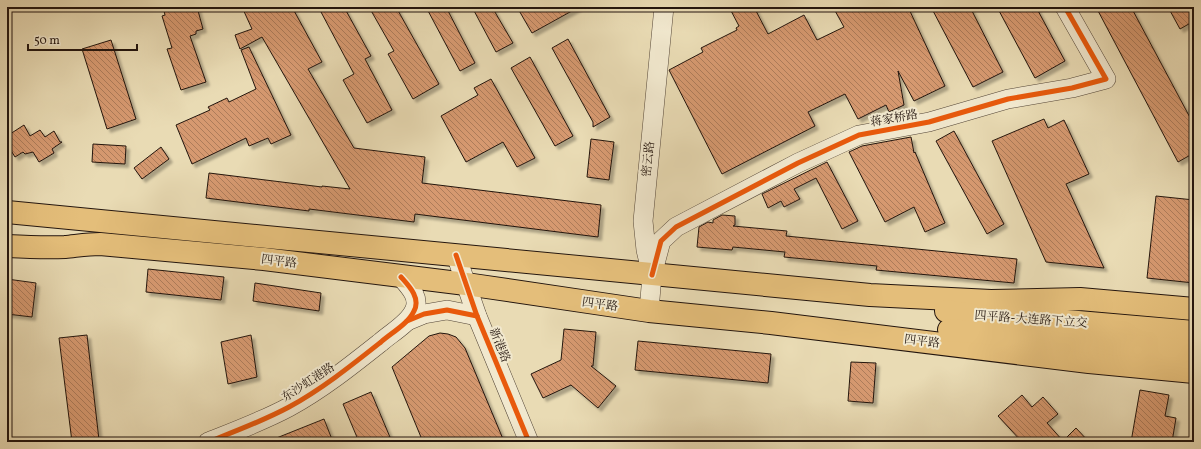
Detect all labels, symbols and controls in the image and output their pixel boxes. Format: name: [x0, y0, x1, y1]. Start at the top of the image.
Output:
scale bar: [28, 26, 137, 52]
text: 50 m: [34, 33, 60, 49]
street label: 蒋家桥路: [869, 107, 919, 131]
street label: 密云路: [639, 140, 659, 178]
street label: 四平路: [260, 252, 298, 272]
street label: 四平路: [581, 295, 619, 315]
street label: 四平路-大连路下立交: [974, 308, 1088, 332]
street label: 新港路: [485, 326, 513, 365]
street label: 四平路: [903, 332, 941, 352]
street label: 东沙虹港路: [279, 360, 338, 406]

